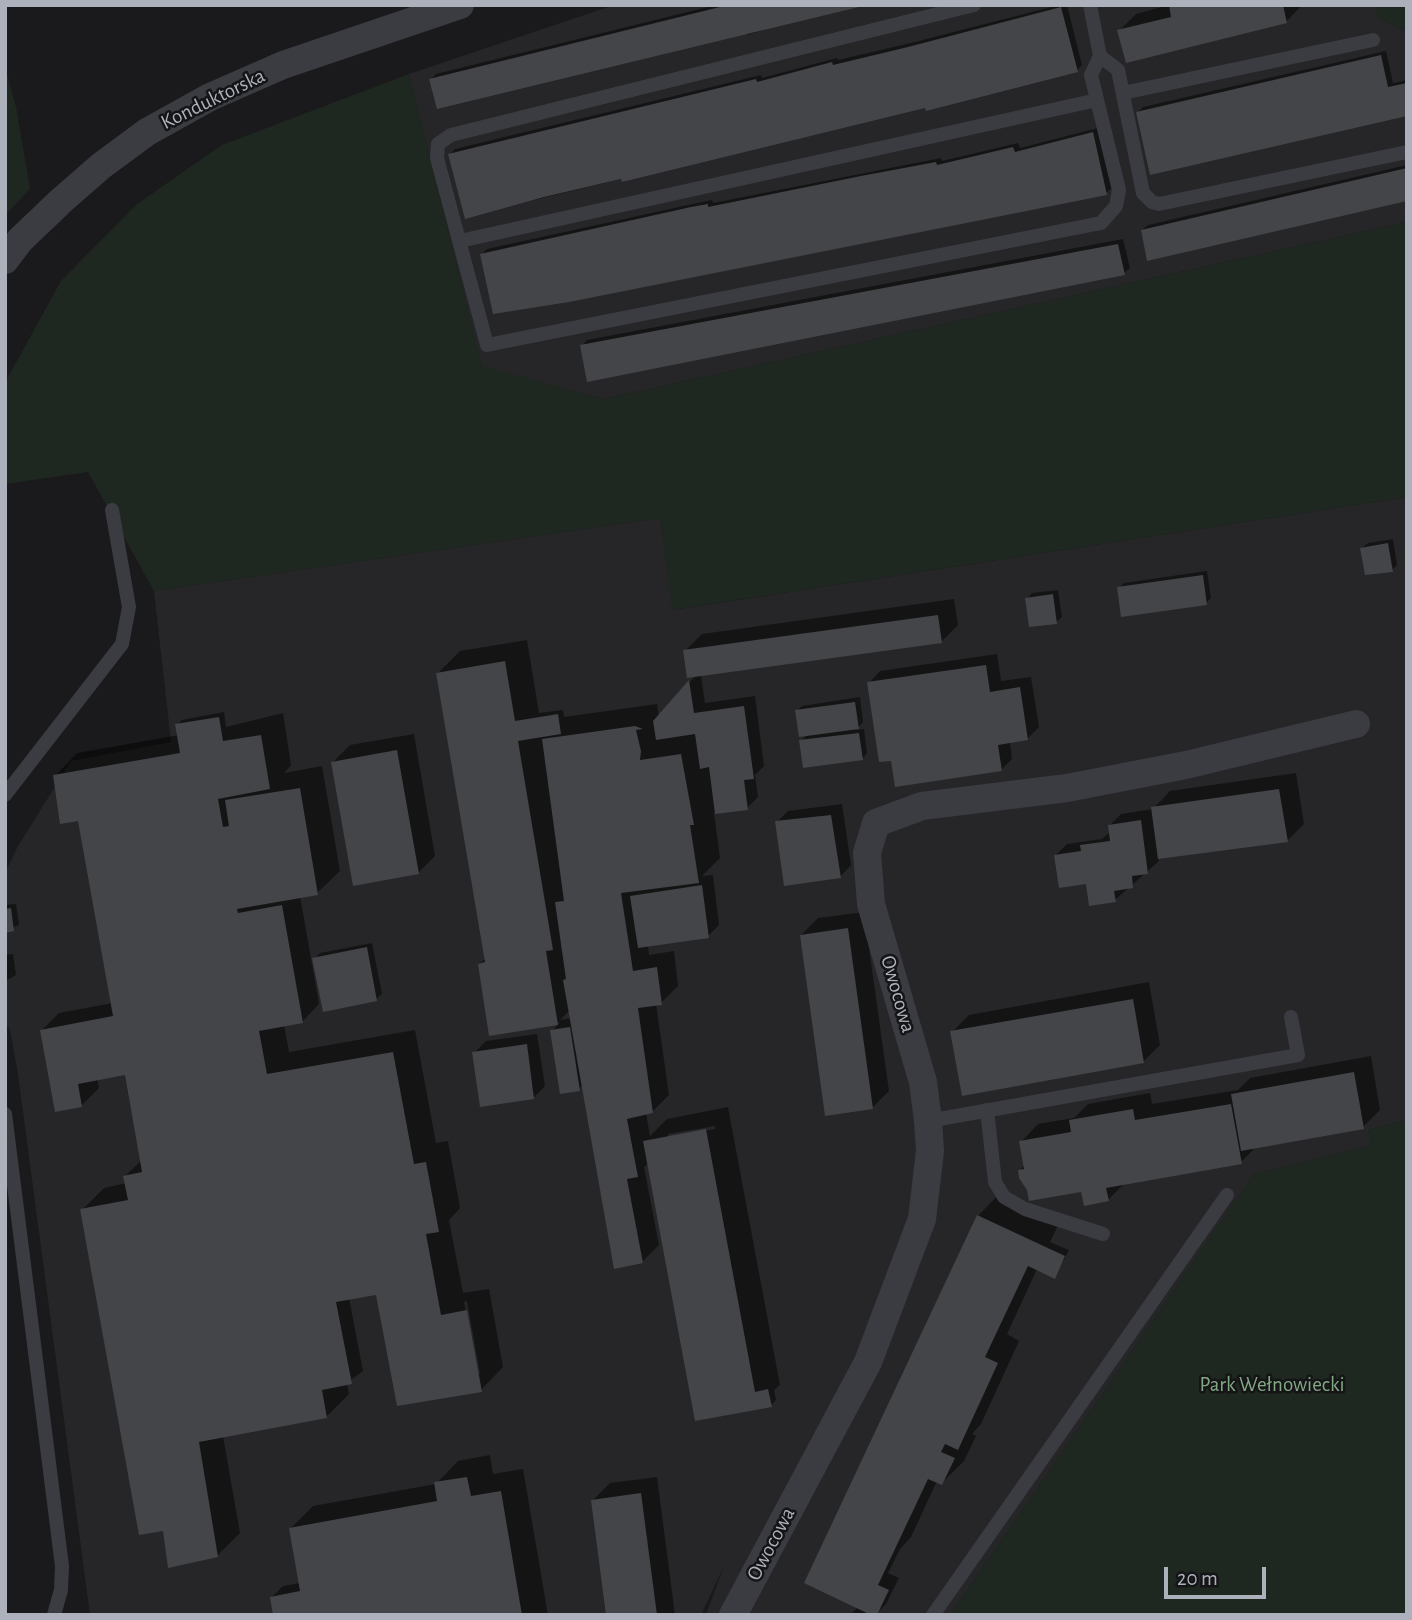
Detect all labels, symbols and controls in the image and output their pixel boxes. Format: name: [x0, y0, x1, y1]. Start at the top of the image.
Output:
street label: Konduktorska: [157, 63, 269, 135]
street label: Owocowa: [875, 952, 921, 1036]
park label: Park Wełnowiecki: [1199, 1372, 1345, 1398]
street label: Owocowa: [741, 1503, 801, 1585]
scale bar: [1167, 1554, 1268, 1598]
text: 20 m: [1177, 1568, 1218, 1589]

